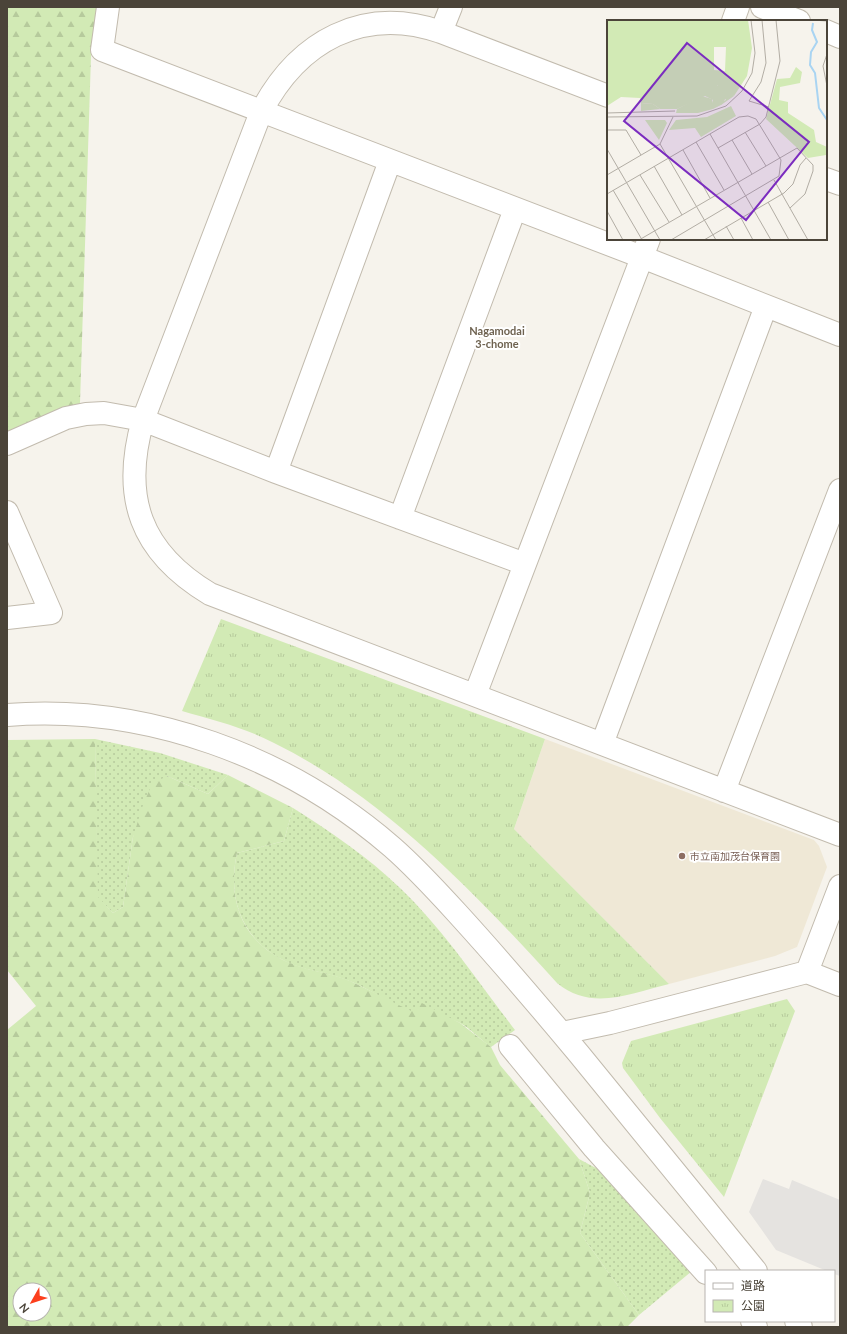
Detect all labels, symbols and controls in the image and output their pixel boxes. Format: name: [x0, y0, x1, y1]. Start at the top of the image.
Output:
inset map: [607, 20, 827, 240]
district label: Nagamodai 3-chome: [469, 324, 525, 350]
place label: 市立南加茂台保育園: [690, 850, 780, 862]
marker: 市立南加茂台保育園: [677, 851, 687, 861]
legend: [705, 1270, 835, 1322]
text: 道路: [741, 1278, 765, 1293]
north arrow: [12, 1282, 52, 1322]
text: 公園: [741, 1298, 765, 1313]
text: N: [16, 1301, 32, 1316]

